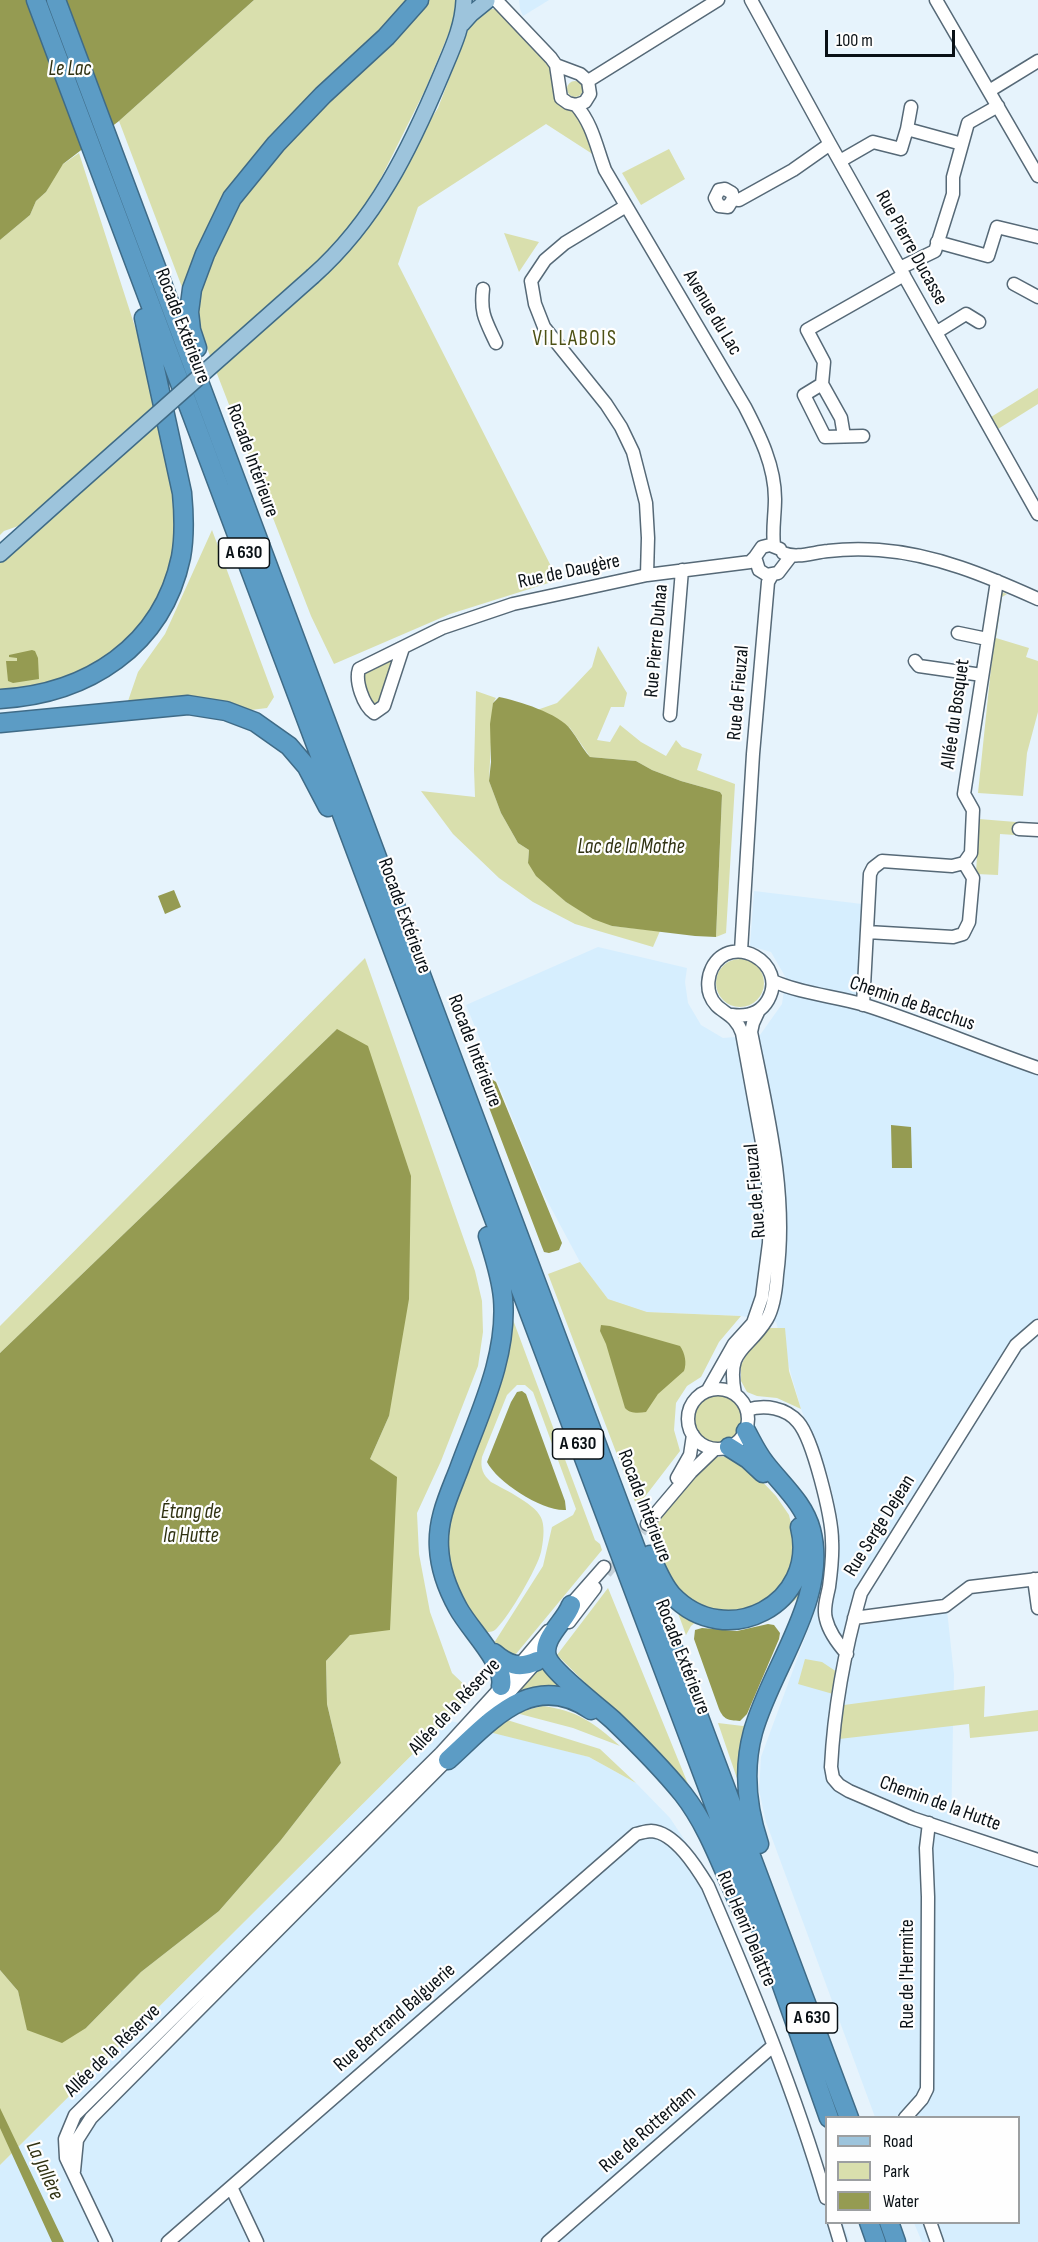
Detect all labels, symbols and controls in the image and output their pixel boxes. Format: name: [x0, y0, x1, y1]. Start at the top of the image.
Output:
scale bar: [828, 18, 958, 56]
text: 100 m: [836, 30, 873, 51]
water label: Le Lac: [49, 57, 91, 83]
street label: Rue Pierre Ducasse: [870, 187, 952, 309]
street label: Rocade Extérieure: [149, 265, 215, 387]
street label: Avenue du Lac: [677, 266, 747, 360]
district label: VILLABOIS: [533, 327, 617, 353]
street label: Rocade Intérieure: [220, 401, 284, 521]
road number: A 630: [218, 538, 270, 568]
street label: Rue de Daugère: [516, 549, 622, 595]
street label: Rue Pierre Duhaa: [640, 583, 674, 699]
street label: Rue de Fieuzal: [723, 645, 755, 741]
street label: Allée du Bosquet: [936, 658, 976, 770]
water label: Lac de la Mothe: [577, 835, 685, 861]
street label: Rocade Extérieure: [372, 855, 436, 977]
street label: Chemin de Bacchus: [846, 971, 978, 1037]
street label: Rocade Intérieure: [442, 991, 506, 1111]
street label: Rue de Fieuzal: [740, 1143, 772, 1239]
road number: A 630: [552, 1429, 604, 1459]
street label: Rocade Intérieure: [612, 1446, 676, 1566]
street label: Rue Serge Dejean: [839, 1471, 921, 1581]
water label: Étang de la Hutte: [161, 1500, 221, 1550]
street label: Rocade Extérieure: [649, 1596, 715, 1718]
street label: Allée de la Réserve: [404, 1654, 506, 1760]
street label: Chemin de la Hutte: [876, 1771, 1004, 1837]
street label: Rue Henri Delattre: [711, 1868, 781, 1990]
street label: Rue de l'Hermite: [896, 1919, 920, 2029]
street label: Rue Bertrand Balguerie: [329, 1959, 461, 2077]
street label: Allée de la Réserve: [60, 1999, 166, 2103]
road number: A 630: [786, 2003, 838, 2033]
street label: Rue de Rotterdam: [595, 2082, 701, 2178]
legend: [825, 2116, 1020, 2224]
text: Road: [883, 2131, 913, 2152]
water label: La Jallère: [20, 2138, 68, 2204]
text: Park: [883, 2161, 909, 2182]
text: Water: [883, 2191, 919, 2212]

